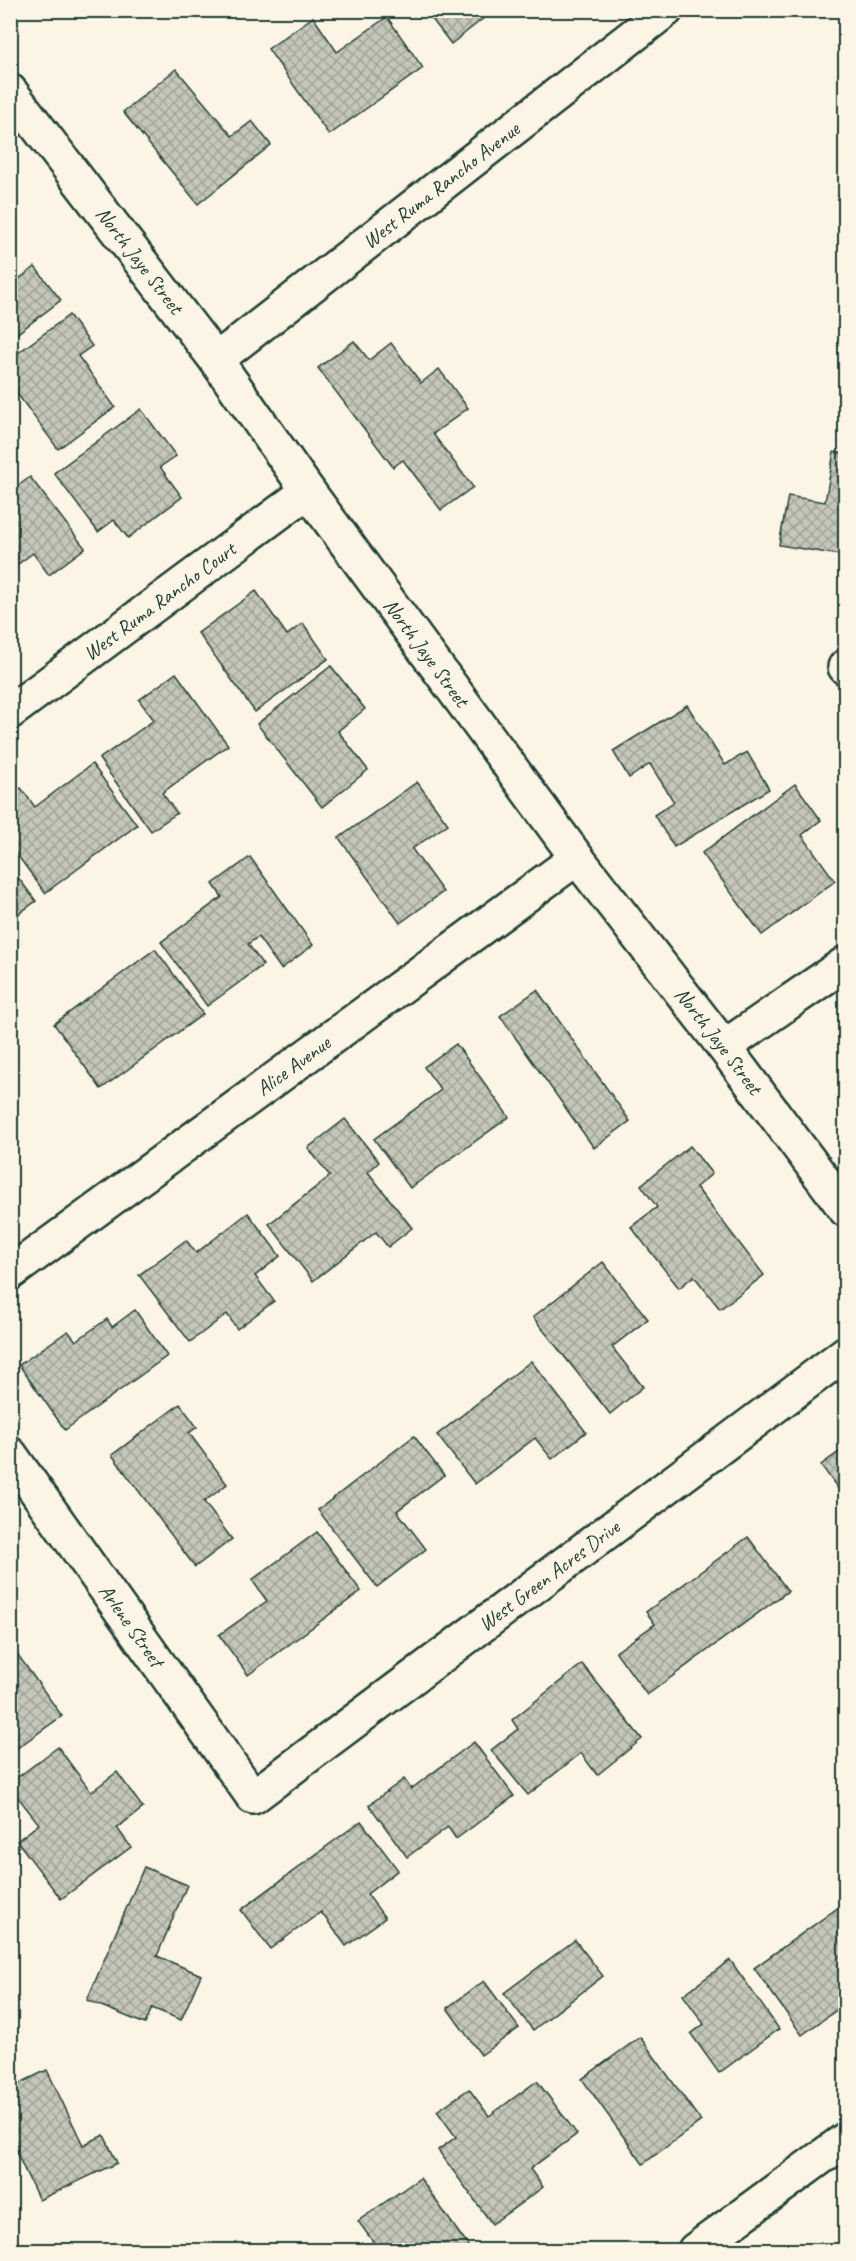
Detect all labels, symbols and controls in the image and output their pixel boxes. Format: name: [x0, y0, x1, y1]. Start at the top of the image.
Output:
street label: West Ruma Rancho Avenue: [357, 115, 526, 254]
street label: North Jaye Street: [90, 201, 190, 320]
street label: West Ruma Rancho Court: [78, 535, 242, 666]
street label: North Jaye Street: [378, 593, 476, 713]
street label: North Jaye Street: [669, 982, 769, 1101]
street label: Alice Avenue: [251, 1029, 336, 1101]
street label: West Green Acres Drive: [473, 1514, 626, 1637]
street label: Arlene Street: [93, 1579, 171, 1674]

